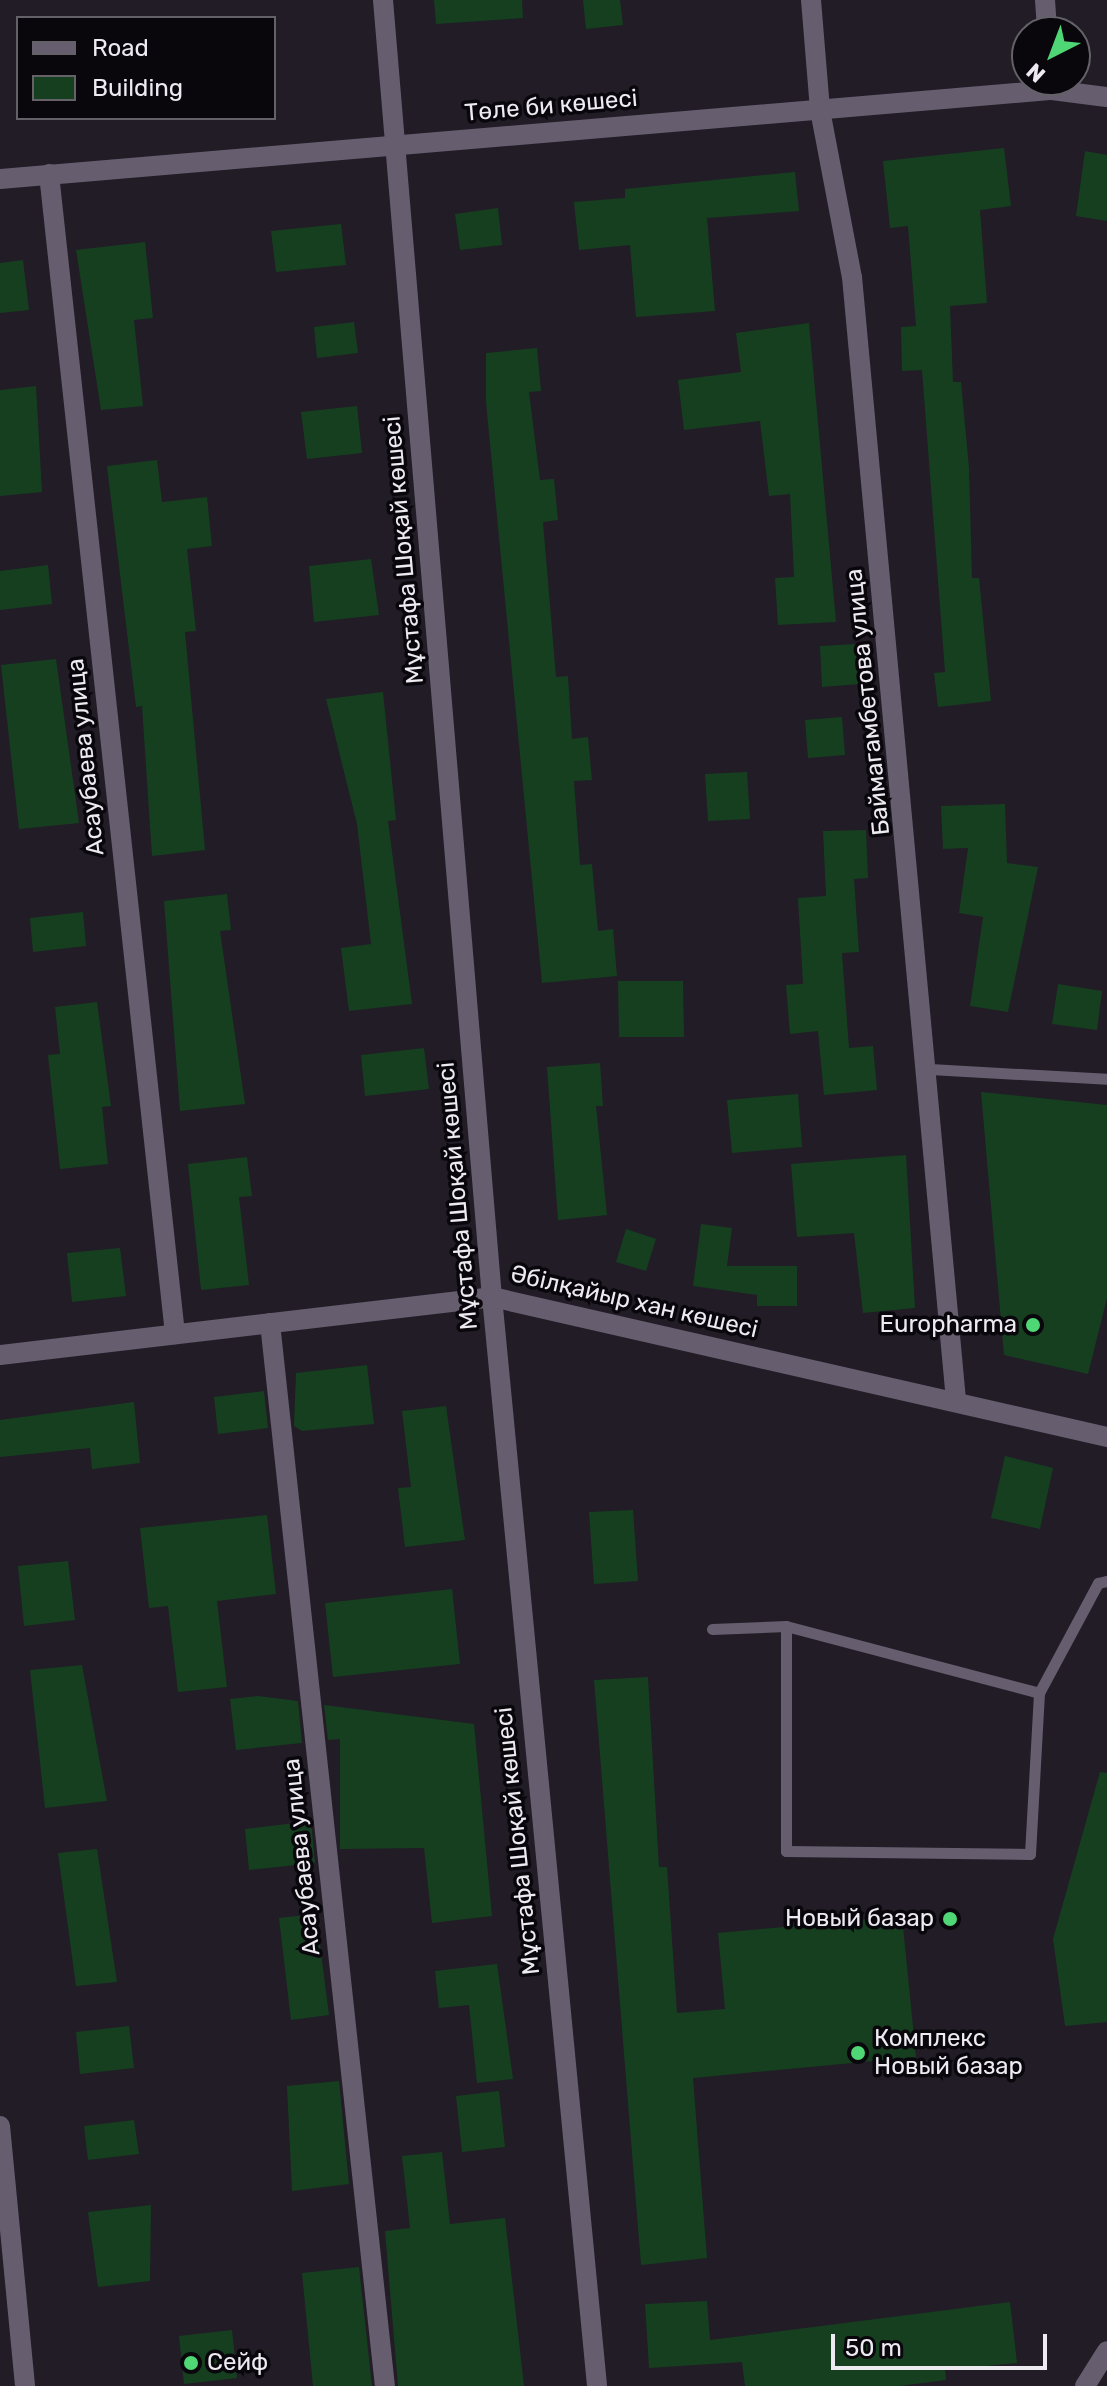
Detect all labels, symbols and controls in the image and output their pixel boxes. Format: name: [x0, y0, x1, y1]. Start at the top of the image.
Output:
legend: [16, 16, 276, 120]
north arrow: [1011, 16, 1091, 96]
text: Road: [92, 34, 149, 62]
text: N: [1021, 57, 1051, 88]
text: Building: [92, 74, 183, 102]
street label: Төле би көшесі: [463, 84, 639, 128]
street label: Мұстафа Шоқай көшесі: [378, 415, 430, 685]
street label: Баймагамбетова улица: [840, 567, 896, 837]
street label: Асаубаева улица: [61, 657, 111, 857]
street label: Мұстафа Шоқай көшесі: [432, 1061, 484, 1331]
street label: Әбілқайыр хан көшесі: [508, 1260, 760, 1344]
place label: Europharma: [880, 1311, 1017, 1339]
marker: Europharma: [1024, 1316, 1042, 1334]
street label: Мұстафа Шоқай көшесі: [490, 1706, 546, 1976]
street label: Асаубаева улица: [277, 1757, 327, 1957]
place label: Новый базар: [785, 1905, 934, 1933]
marker: Новый базар: [941, 1910, 959, 1928]
place label: Комплекс Новый базар: [874, 2025, 1023, 2081]
marker: Комплекс Новый базар: [849, 2044, 867, 2062]
scale bar: [835, 2318, 1051, 2368]
text: 50 m: [845, 2334, 902, 2362]
place label: Сейф: [207, 2349, 268, 2377]
marker: Сейф: [182, 2354, 200, 2372]

